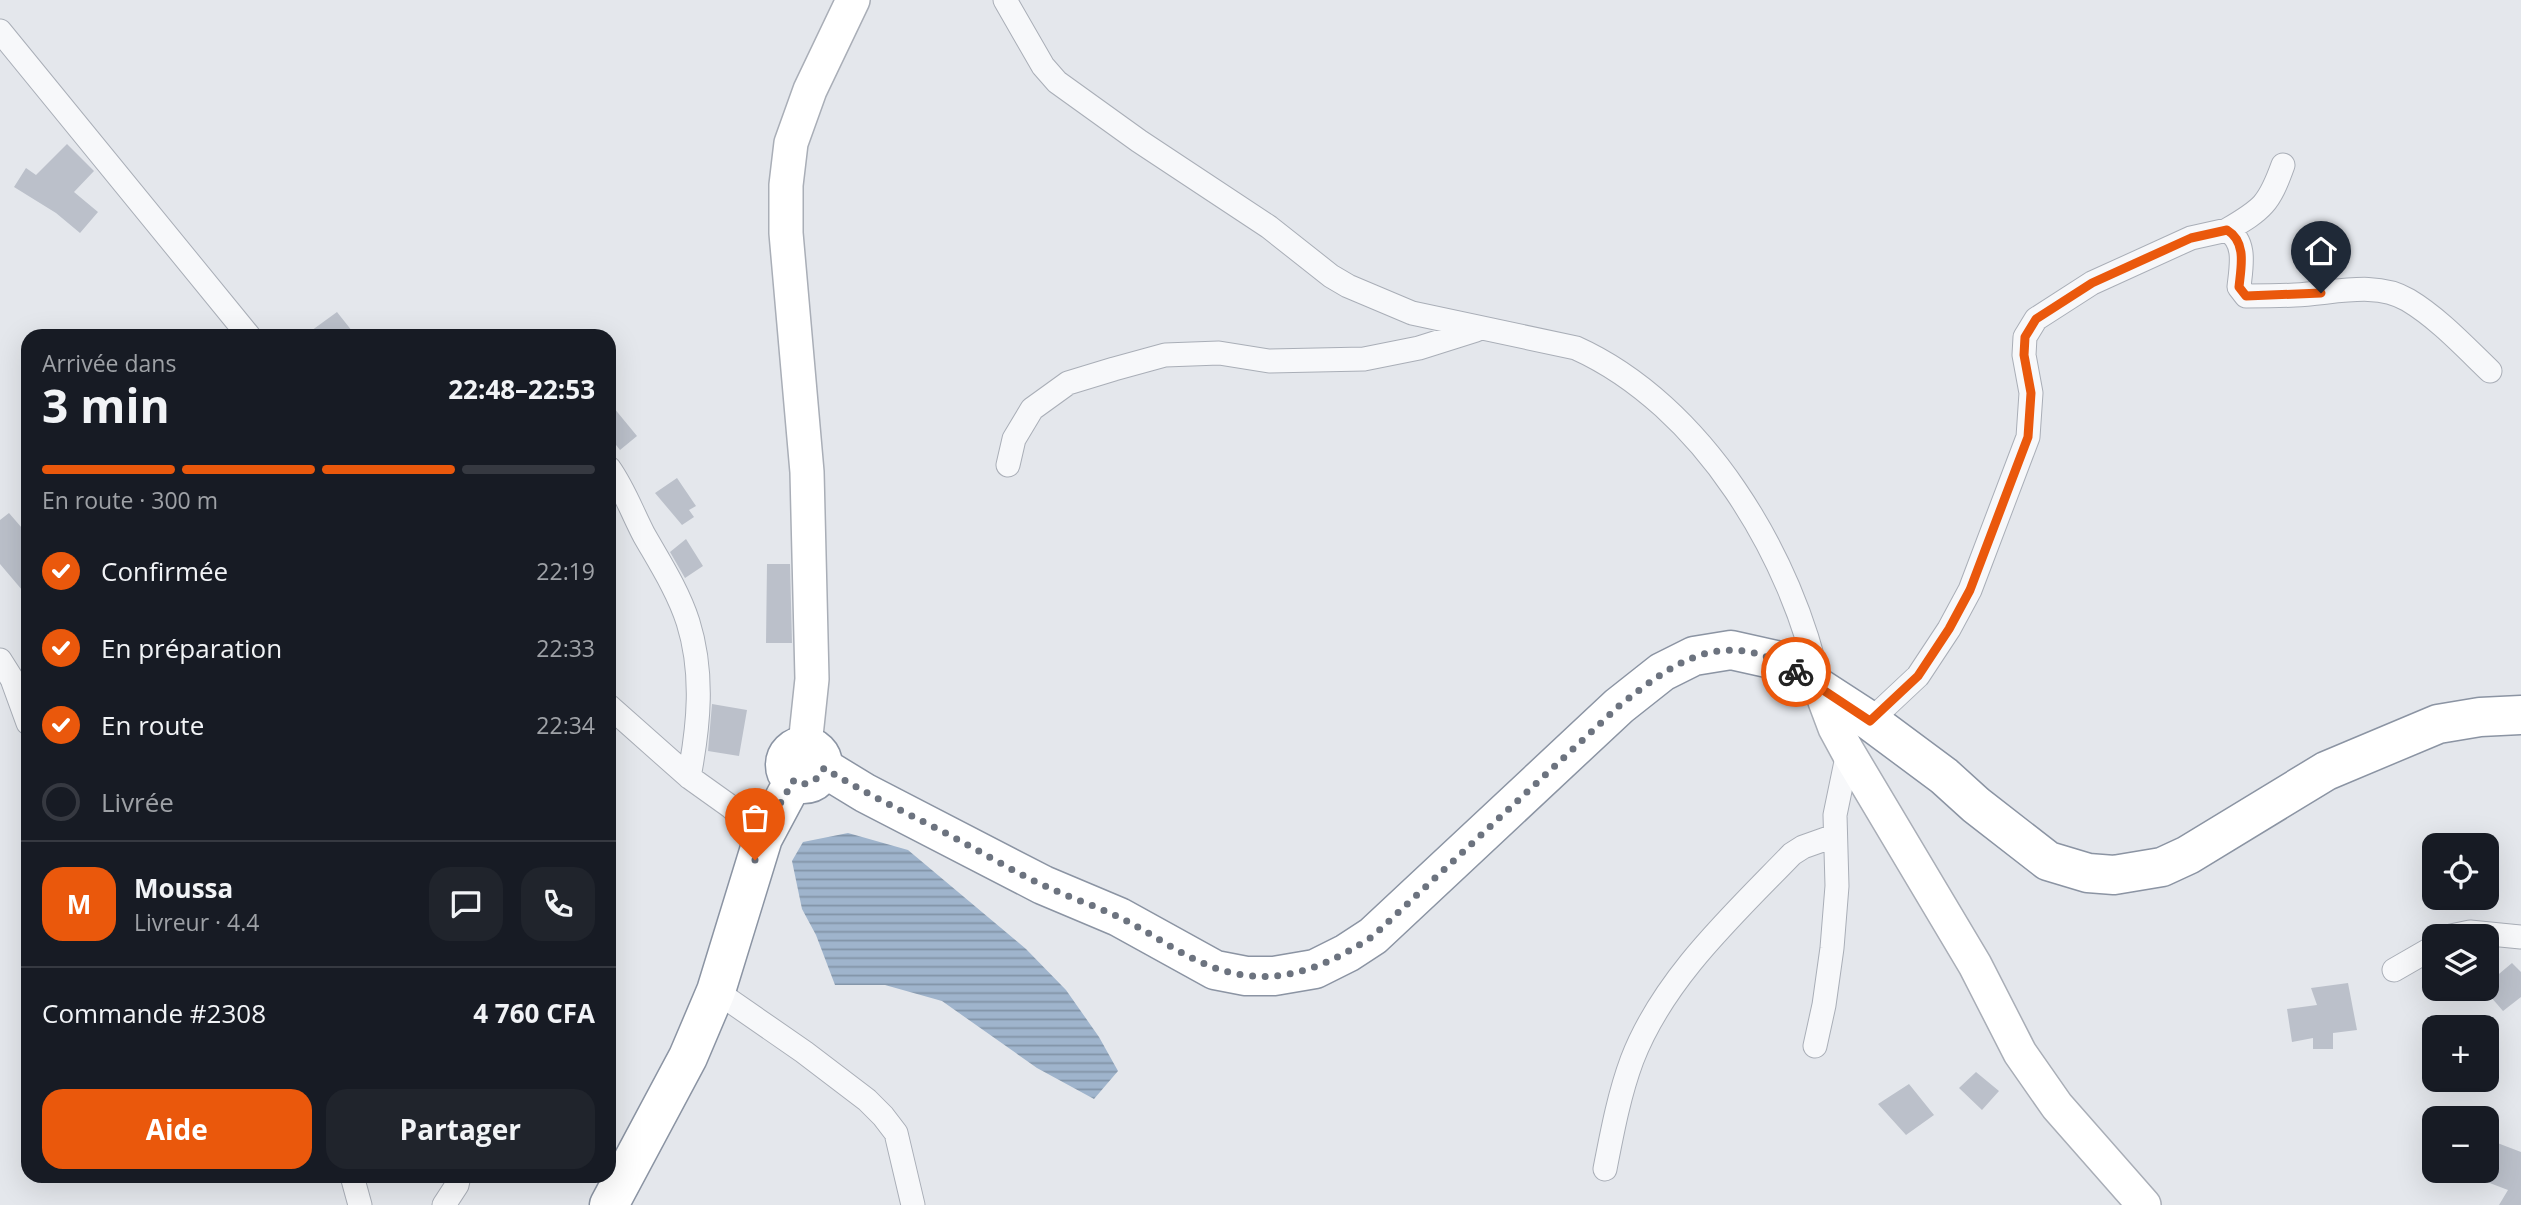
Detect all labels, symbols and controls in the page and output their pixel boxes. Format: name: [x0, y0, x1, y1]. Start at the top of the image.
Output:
pin: [2291, 221, 2351, 293]
icon: home: [2302, 232, 2340, 270]
text: Arrivée dans: [42, 347, 176, 379]
text: 22:48–22:53: [448, 371, 595, 407]
text: 3 min: [42, 374, 170, 436]
text: En route · 300 m: [42, 484, 218, 516]
icon: check: [42, 552, 80, 590]
text: Confirmée: [101, 553, 228, 589]
text: 22:19: [536, 555, 595, 587]
icon: check: [42, 629, 80, 667]
text: En préparation: [101, 630, 282, 666]
text: 22:33: [536, 632, 595, 664]
courier: [1761, 637, 1831, 707]
icon: bike: [1777, 653, 1815, 691]
icon: check: [42, 706, 80, 744]
text: En route: [101, 707, 204, 743]
text: 22:34: [536, 709, 595, 741]
text: Livrée: [101, 784, 174, 820]
pin: [725, 788, 785, 860]
icon: bag: [736, 799, 774, 837]
map controls: [2422, 833, 2499, 1183]
button: locate: [2422, 833, 2499, 910]
button: chat: [429, 867, 503, 941]
button: phone: [521, 867, 595, 941]
text: Moussa: [134, 870, 233, 906]
text: M: [67, 886, 91, 922]
text: Livreur · 4.4: [134, 906, 259, 938]
button: layers: [2422, 924, 2499, 1001]
text: Commande #2308: [42, 995, 266, 1031]
text: 4 760 CFA: [473, 995, 595, 1031]
button: +: [2422, 1015, 2499, 1092]
button: Aide: [42, 1089, 312, 1169]
button: Partager: [326, 1089, 595, 1169]
button: −: [2422, 1106, 2499, 1183]

